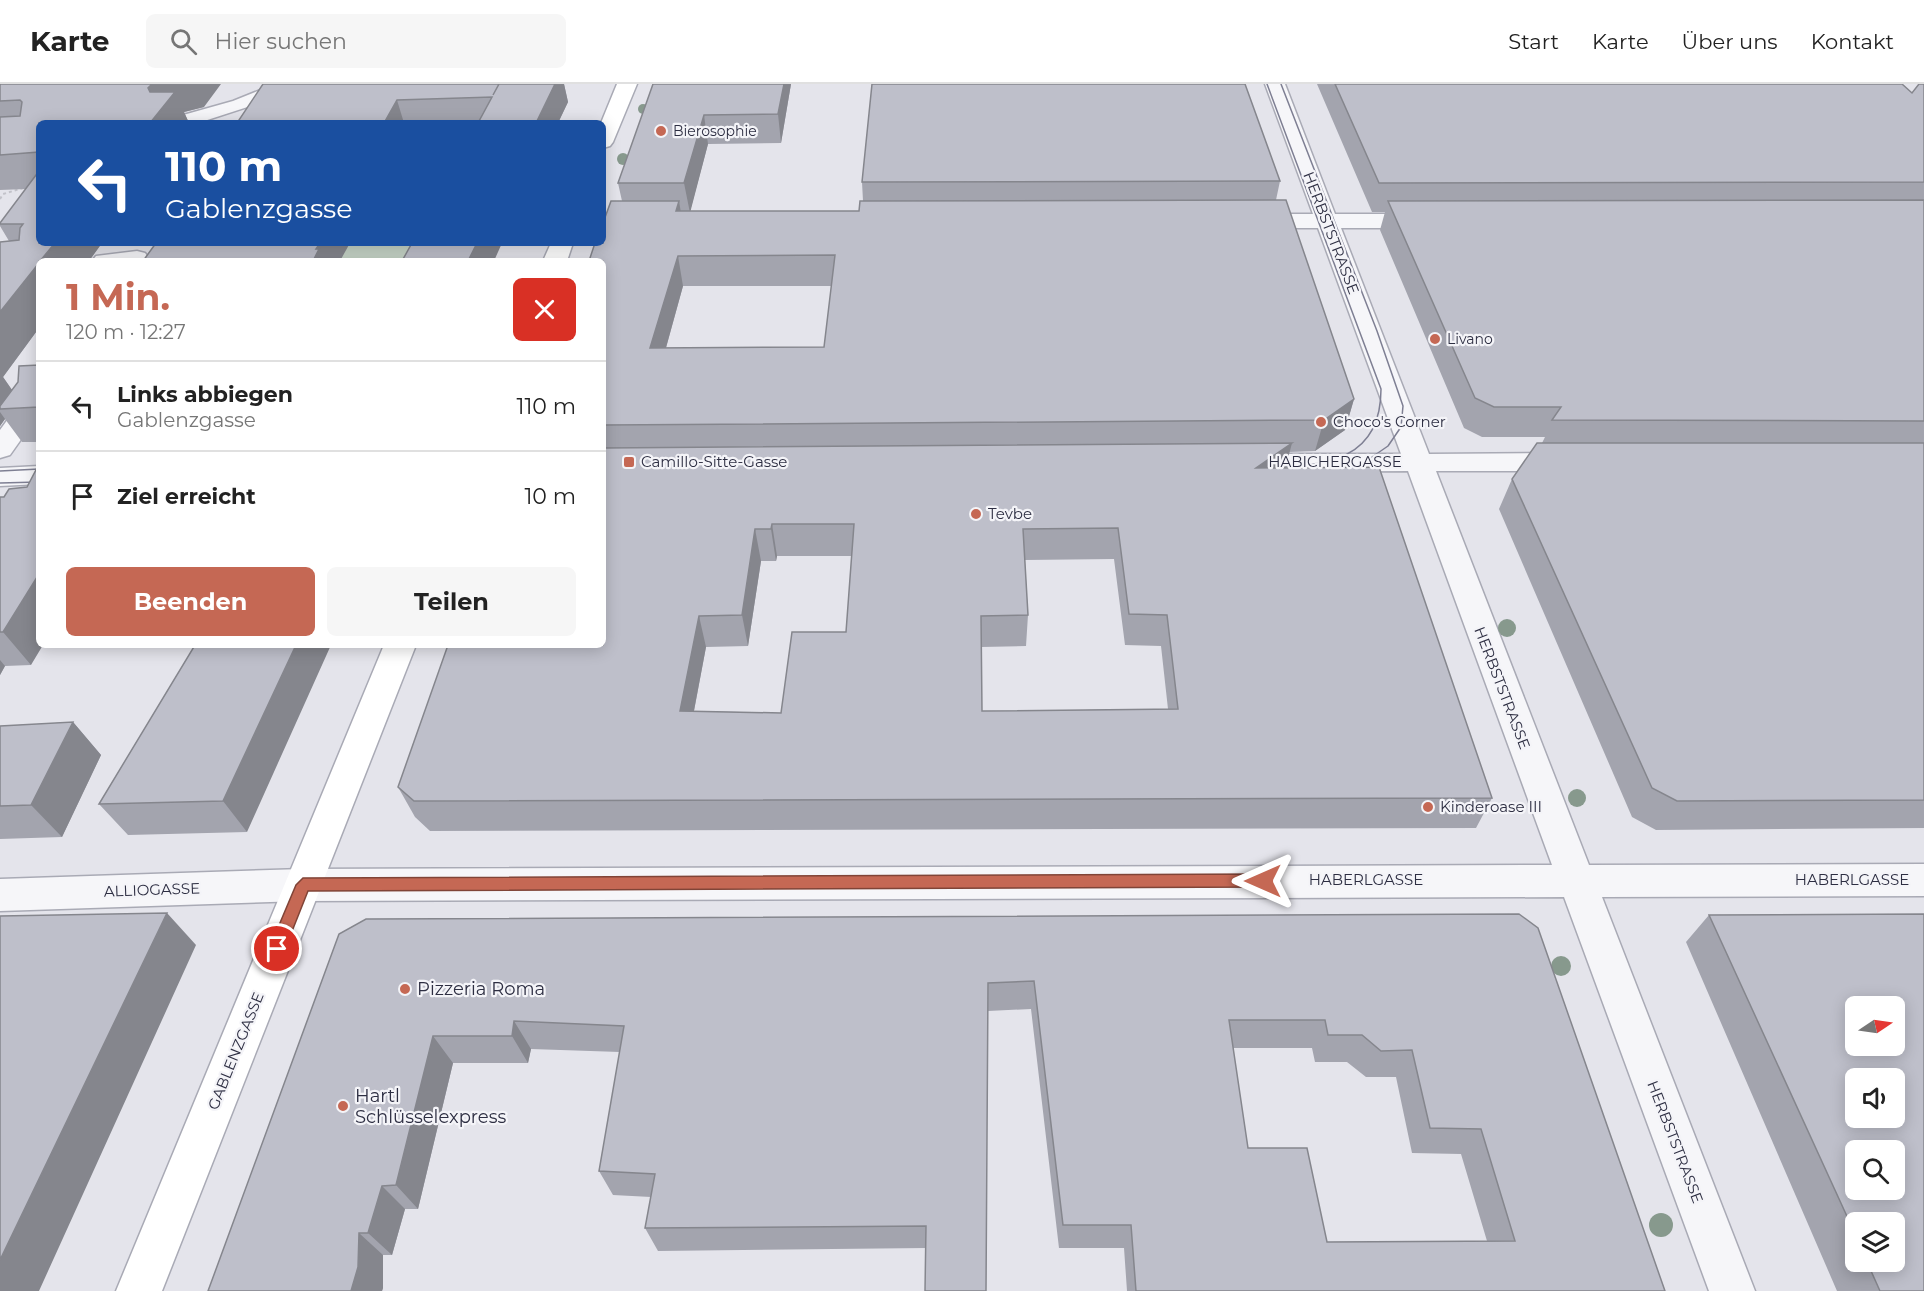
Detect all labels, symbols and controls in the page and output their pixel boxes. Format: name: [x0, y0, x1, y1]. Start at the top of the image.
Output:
search box: [146, 14, 566, 68]
text: Karte: [30, 24, 110, 58]
icon: search: [167, 25, 200, 58]
text: Hier suchen: [215, 28, 347, 55]
text: Start: [1508, 29, 1559, 54]
text: Karte: [1592, 29, 1649, 54]
text: Über uns: [1682, 29, 1778, 54]
text: Kontakt: [1811, 29, 1894, 54]
place label: Bierosophie: [673, 122, 757, 140]
marker: Bierosophie: [654, 124, 668, 138]
text: 110 m: [165, 140, 282, 192]
icon: left: [66, 144, 144, 222]
street label: HERBSTSTRASSE: [1299, 169, 1364, 297]
text: Gablenzgasse: [165, 192, 353, 225]
text: 1 Min.: [66, 275, 170, 319]
button: close: [513, 278, 576, 341]
text: 120 m · 12:27: [66, 320, 186, 344]
place label: Livano: [1447, 330, 1493, 348]
marker: Livano: [1428, 332, 1442, 346]
text: Links abbiegen: [117, 381, 293, 408]
icon: left: [66, 390, 99, 423]
text: 110 m: [516, 393, 576, 420]
text: Gablenzgasse: [117, 408, 256, 432]
place label: Choco's Corner: [1333, 412, 1446, 431]
marker: Choco's Corner: [1314, 415, 1328, 429]
place label: Camillo-Sitte-Gasse: [641, 452, 787, 471]
street label: HABICHERGASSE: [1268, 452, 1402, 471]
marker: Camillo-Sitte-Gasse: [622, 455, 636, 469]
icon: arrive: [66, 480, 99, 513]
text: Ziel erreicht: [117, 483, 256, 510]
text: 10 m: [524, 483, 576, 510]
place label: Tevbe: [988, 504, 1032, 523]
marker: Tevbe: [969, 507, 983, 521]
button: Beenden: [66, 567, 315, 636]
button: Teilen: [327, 567, 576, 636]
street label: HERBSTSTRASSE: [1470, 624, 1535, 752]
place label: Kinderoase III: [1440, 797, 1542, 816]
marker: Kinderoase III: [1421, 800, 1435, 814]
position arrow: [1231, 849, 1295, 913]
street label: HABERLGASSE: [1309, 870, 1423, 889]
street label: HABERLGASSE: [1795, 870, 1909, 889]
street label: ALLIOGASSE: [103, 878, 200, 901]
pin: [251, 923, 302, 974]
icon: arrive: [260, 932, 293, 965]
place label: Pizzeria Roma: [417, 978, 545, 1000]
marker: Pizzeria Roma: [398, 982, 412, 996]
street label: GABLENZGASSE: [203, 989, 268, 1112]
north arrow: [1845, 996, 1905, 1056]
map controls: [1845, 996, 1905, 1272]
button: sound: [1845, 1068, 1905, 1128]
street label: HERBSTSTRASSE: [1643, 1078, 1708, 1206]
place label: Hartl Schlüsselexpress: [355, 1085, 507, 1128]
marker: Hartl Schlüsselexpress: [336, 1099, 350, 1113]
button: search: [1845, 1140, 1905, 1200]
button: layers: [1845, 1212, 1905, 1272]

